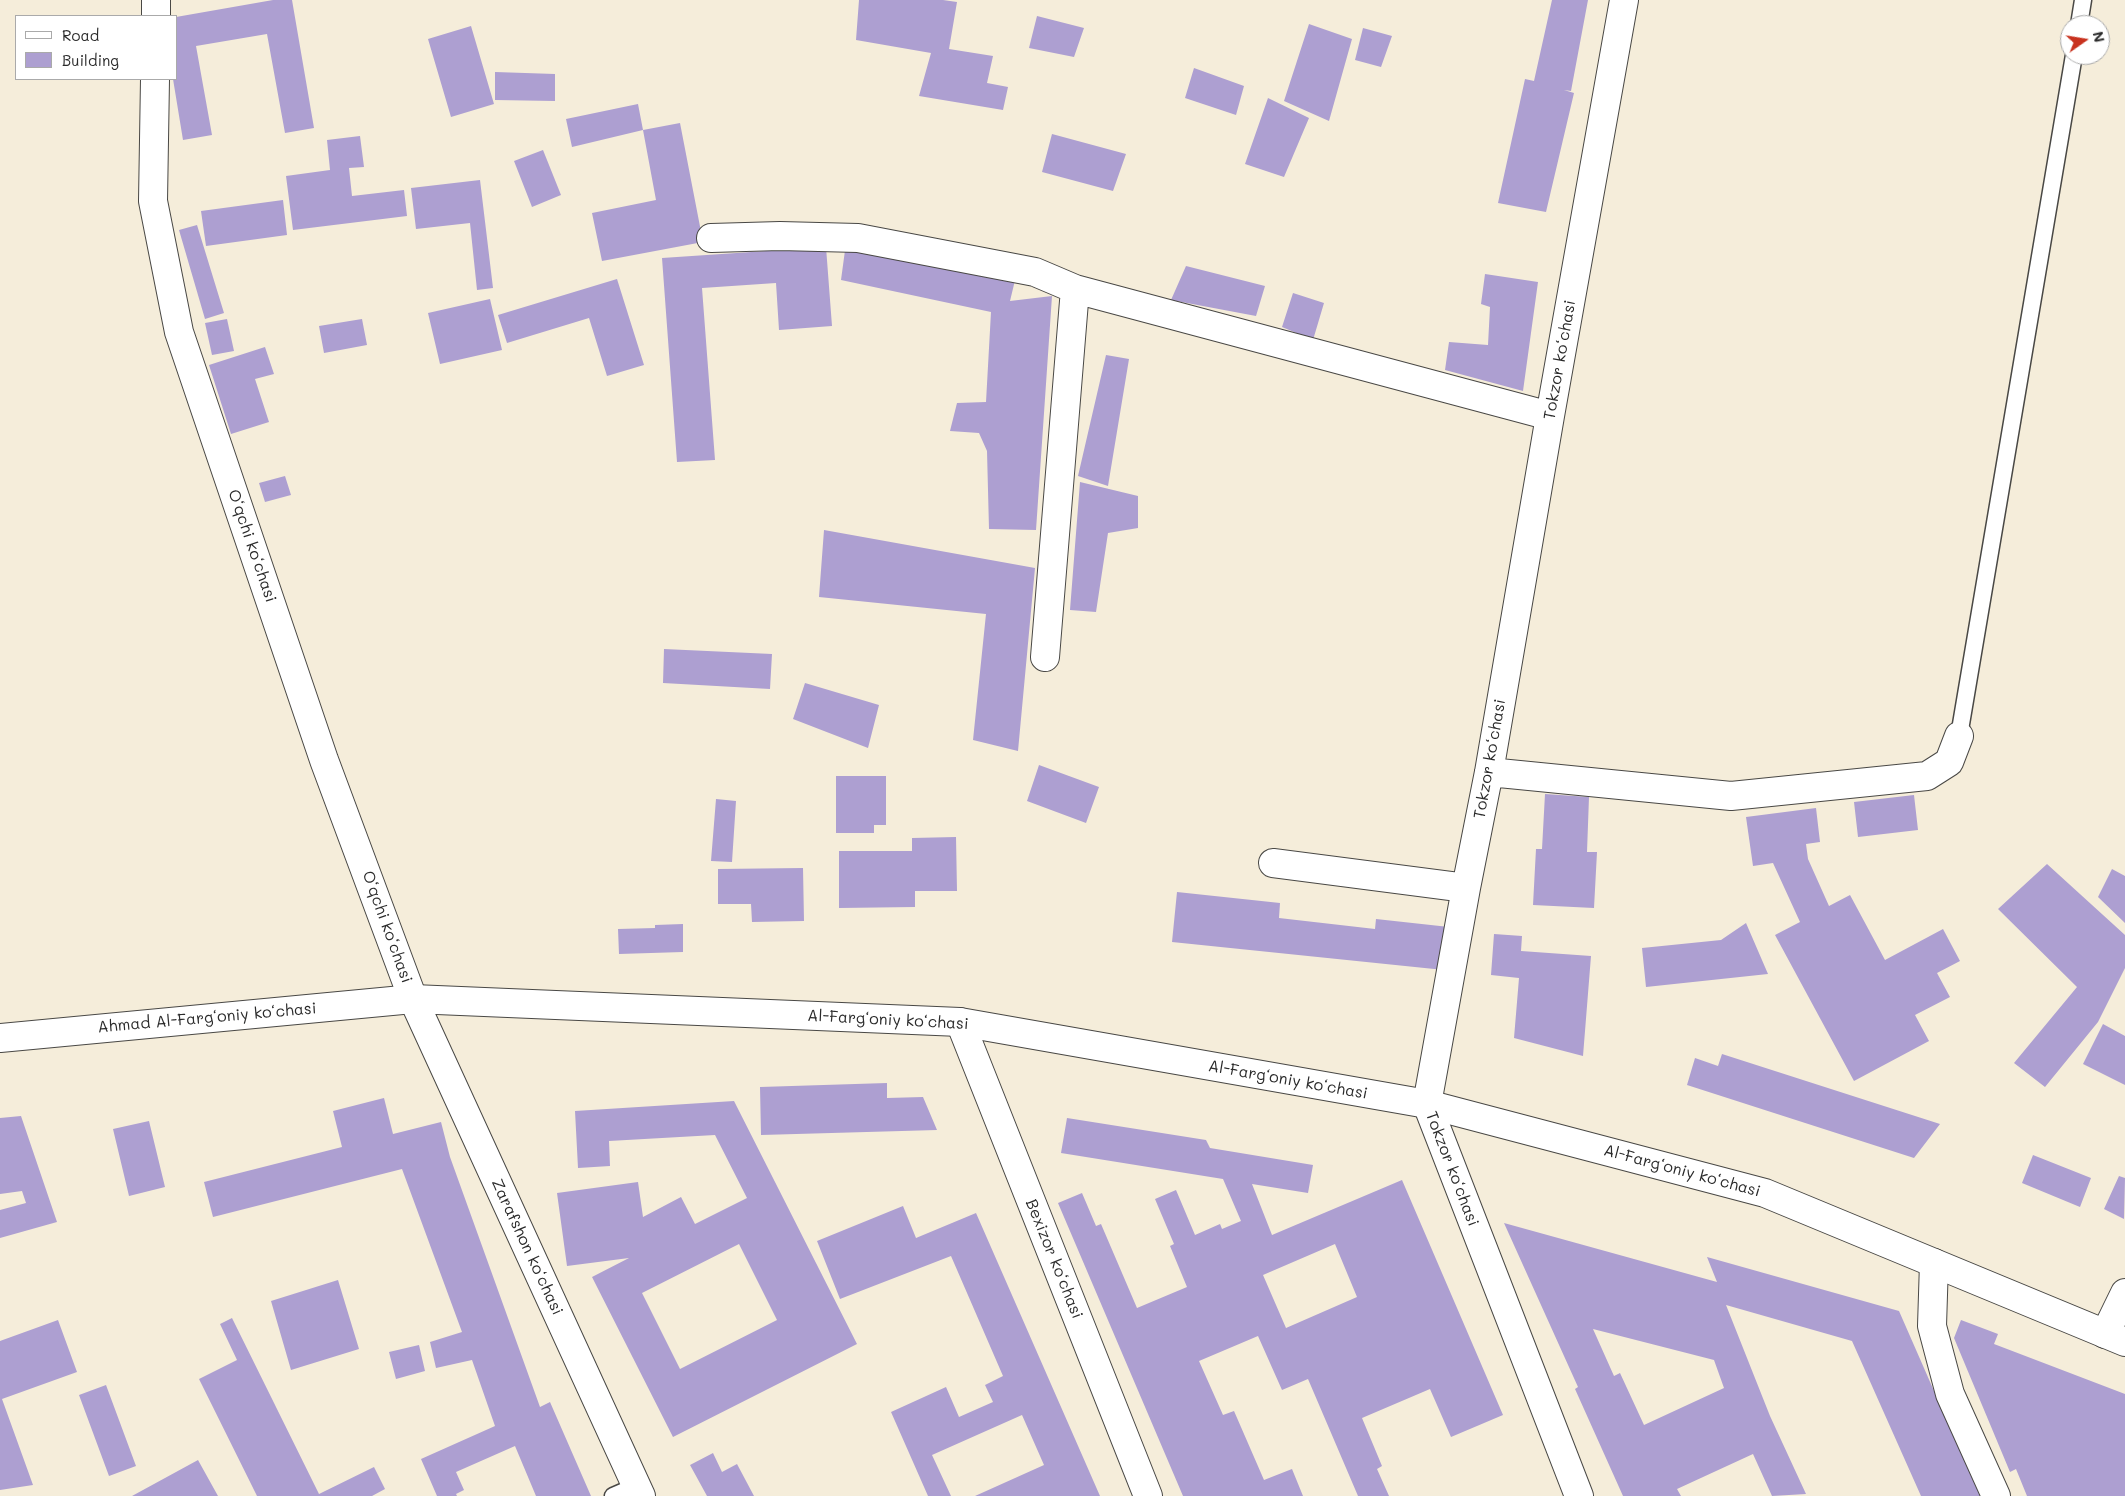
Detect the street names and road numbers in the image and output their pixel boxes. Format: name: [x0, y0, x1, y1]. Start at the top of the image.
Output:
street label: Tokzor koʻchasi: [1540, 299, 1580, 421]
street label: Oʻqchi koʻchasi: [224, 487, 280, 605]
street label: Tokzor koʻchasi: [1470, 698, 1510, 820]
street label: Oʻqchi koʻchasi: [358, 868, 416, 986]
street label: Ahmad Al-Fargʻoniy koʻchasi: [97, 999, 317, 1037]
street label: Al-Fargʻoniy koʻchasi: [807, 1006, 969, 1034]
street label: Al-Fargʻoniy koʻchasi: [1207, 1057, 1369, 1103]
street label: Tokzor koʻchasi: [1421, 1109, 1483, 1229]
street label: Al-Fargʻoniy koʻchasi: [1601, 1141, 1763, 1201]
street label: Zarafshon koʻchasi: [487, 1176, 567, 1318]
street label: Bexizor koʻchasi: [1021, 1196, 1087, 1322]

